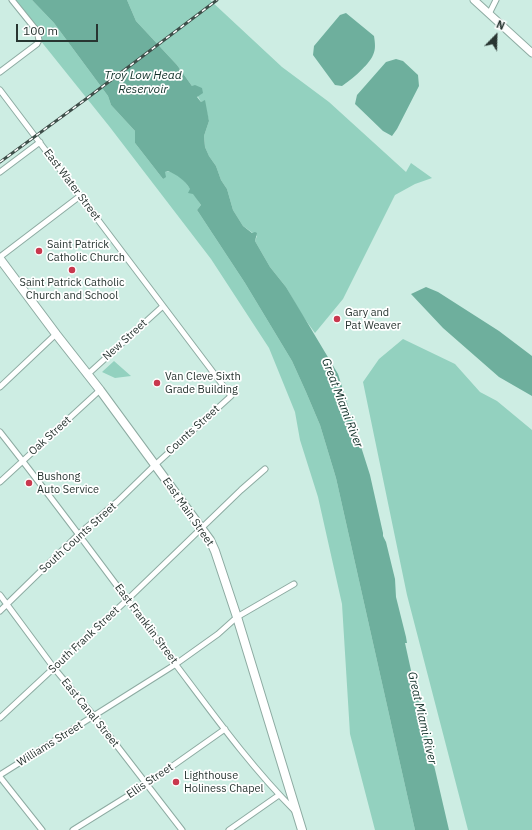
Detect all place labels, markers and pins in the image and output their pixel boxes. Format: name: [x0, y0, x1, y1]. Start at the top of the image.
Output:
place label: Saint Patrick Catholic Church: [47, 238, 125, 264]
marker: Saint Patrick Catholic Church: [34, 246, 44, 256]
marker: Saint Patrick Catholic Church and School: [67, 265, 77, 275]
place label: Saint Patrick Catholic Church and School: [20, 276, 124, 302]
place label: Gary and Pat Weaver: [345, 306, 401, 332]
marker: Gary and Pat Weaver: [332, 314, 342, 324]
place label: Van Cleve Sixth Grade Building: [165, 370, 241, 396]
marker: Van Cleve Sixth Grade Building: [152, 378, 162, 388]
place label: Bushong Auto Service: [37, 470, 99, 496]
marker: Bushong Auto Service: [24, 478, 34, 488]
place label: Lighthouse Holiness Chapel: [184, 769, 264, 795]
marker: Lighthouse Holiness Chapel: [171, 777, 181, 787]

